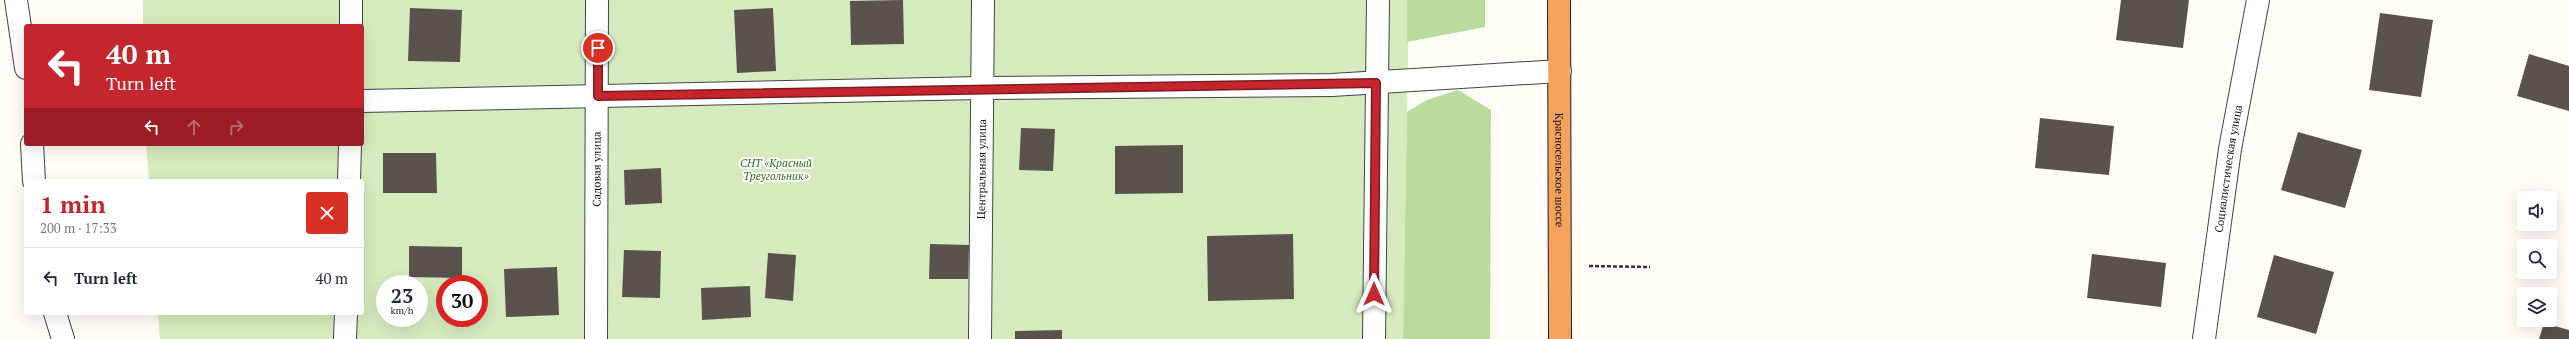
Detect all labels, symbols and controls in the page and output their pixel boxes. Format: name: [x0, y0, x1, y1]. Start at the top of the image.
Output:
pin: [581, 31, 615, 65]
text: 40 m: [106, 35, 171, 72]
icon: arrive: [587, 37, 609, 59]
icon: left: [40, 40, 92, 92]
text: Turn left: [106, 71, 176, 95]
street label: Социалистическая улица: [2212, 103, 2245, 233]
street label: Красносельское шоссе: [1552, 113, 1567, 228]
icon: left: [141, 116, 163, 138]
icon: ahead: [183, 116, 205, 138]
icon: right: [225, 116, 247, 138]
street label: Центральная улица: [974, 118, 989, 219]
street label: Садовая улица: [589, 131, 604, 207]
park label: СНТ «Красный Треугольник»: [740, 156, 812, 183]
text: 1 min: [40, 188, 106, 220]
map controls: [2517, 191, 2557, 327]
button: sound: [2517, 191, 2557, 231]
button: close: [306, 192, 348, 234]
text: 200 m · 17:33: [40, 219, 117, 237]
button: search: [2517, 239, 2557, 279]
icon: left: [40, 267, 62, 289]
text: Turn left: [74, 268, 138, 288]
text: 40 m: [315, 268, 348, 288]
position arrow: [1353, 273, 1395, 315]
speed limit sign: 30: [436, 275, 488, 327]
text: 23: [391, 282, 413, 309]
button: layers: [2517, 287, 2557, 327]
text: km/h: [390, 304, 414, 317]

